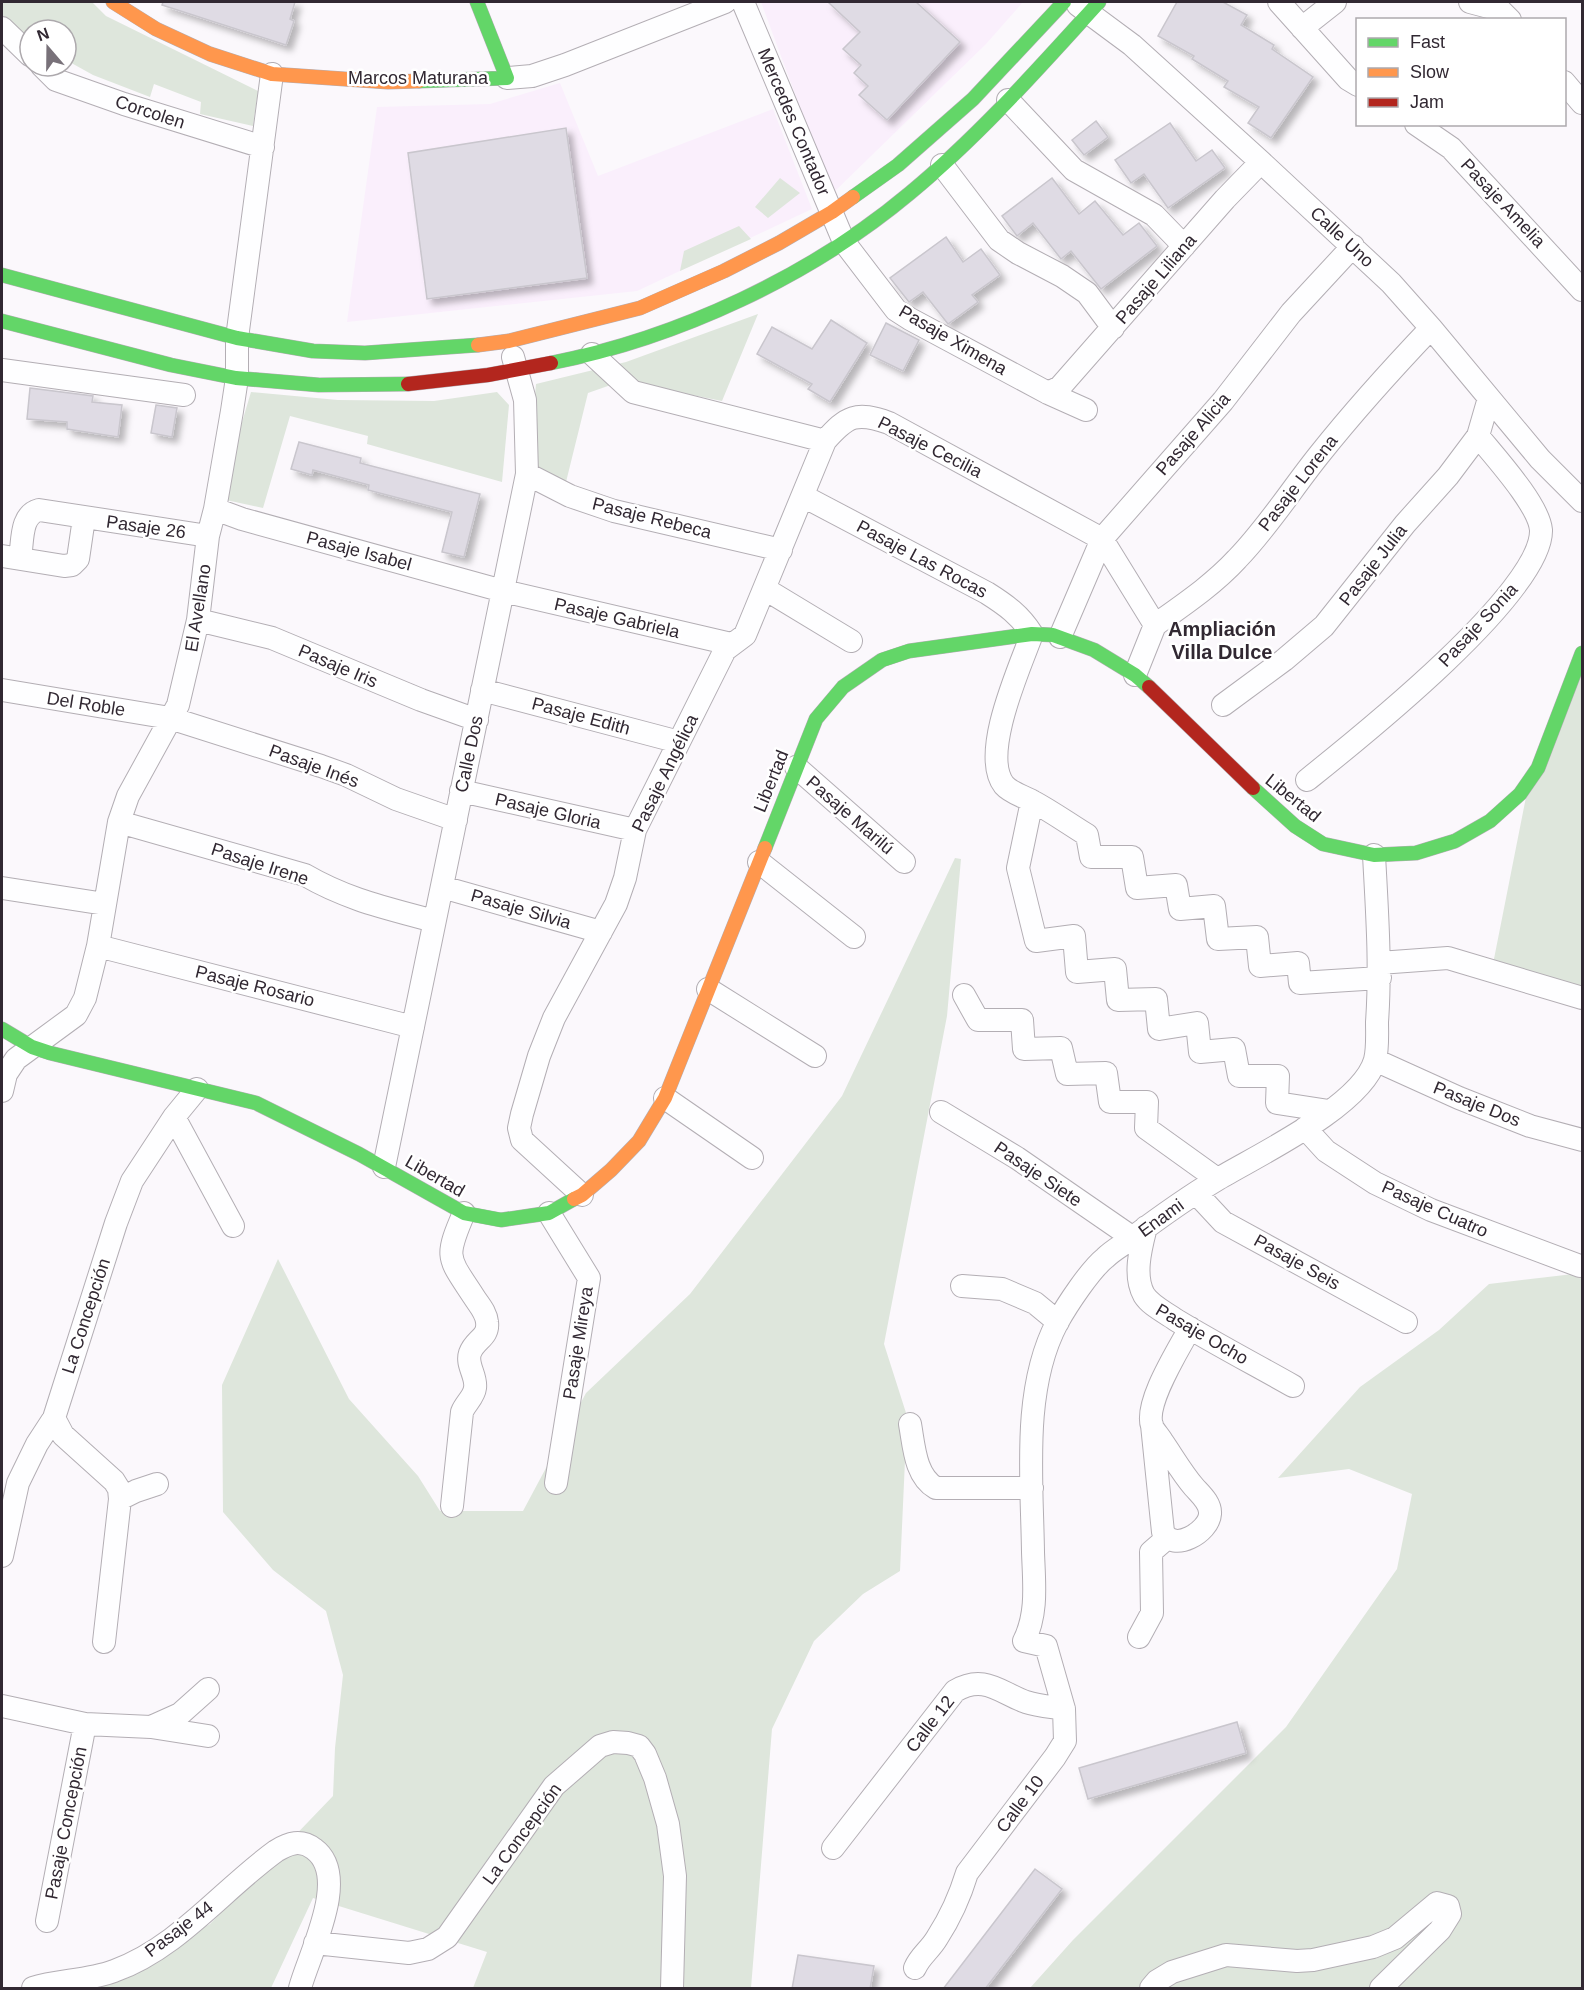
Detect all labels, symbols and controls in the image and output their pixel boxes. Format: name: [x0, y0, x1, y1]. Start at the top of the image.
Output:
north arrow: [18, 18, 78, 78]
legend: [1356, 18, 1566, 126]
text: N: [35, 24, 51, 44]
text: Fast: [1410, 32, 1445, 52]
street label: Mercedes Contador: [754, 45, 834, 199]
text: Slow: [1410, 62, 1450, 82]
street label: Marcos Maturana: [348, 68, 489, 88]
street label: Corcolen: [113, 91, 187, 133]
text: Jam: [1410, 92, 1444, 112]
street label: Pasaje Amelia: [1457, 154, 1550, 252]
street label: Calle Uno: [1306, 203, 1378, 271]
street label: Pasaje Liliana: [1112, 229, 1201, 328]
street label: Pasaje Ximena: [896, 301, 1011, 379]
street label: Pasaje Alicia: [1152, 388, 1235, 479]
street label: Pasaje Cecilia: [875, 412, 986, 482]
street label: Pasaje Lorena: [1254, 430, 1342, 535]
street label: Pasaje Rebeca: [590, 494, 715, 543]
street label: Pasaje 26: [105, 512, 187, 542]
street label: Pasaje Las Rocas: [853, 516, 991, 602]
street label: Pasaje Julia: [1335, 520, 1411, 609]
street label: Pasaje Isabel: [304, 527, 414, 575]
street label: El Avellano: [181, 563, 215, 653]
street label: Pasaje Sonia: [1435, 579, 1522, 671]
street label: Pasaje Gabriela: [552, 594, 683, 642]
district label: Ampliación Villa Dulce: [1168, 618, 1276, 663]
street label: Pasaje Iris: [295, 640, 381, 692]
street label: Del Roble: [45, 688, 127, 720]
street label: Pasaje Edith: [530, 693, 632, 739]
street label: Pasaje Angélica: [628, 710, 702, 835]
street label: Calle Dos: [451, 714, 487, 794]
street label: Pasaje Inés: [266, 741, 362, 791]
street label: Libertad: [750, 747, 792, 815]
street label: Libertad: [1261, 770, 1325, 826]
street label: Pasaje Marilú: [802, 772, 898, 858]
street label: Pasaje Gloria: [493, 789, 604, 833]
street label: Pasaje Irene: [209, 839, 311, 889]
street label: Pasaje Silvia: [469, 885, 574, 933]
street label: Pasaje Rosario: [193, 962, 317, 1010]
street label: Pasaje Dos: [1431, 1077, 1523, 1131]
street label: Pasaje Siete: [991, 1137, 1085, 1211]
street label: Libertad: [402, 1151, 468, 1201]
street label: Pasaje Cuatro: [1379, 1177, 1491, 1241]
street label: Enami: [1134, 1195, 1188, 1241]
street label: Pasaje Seis: [1251, 1230, 1343, 1294]
street label: La Concepción: [58, 1256, 114, 1376]
street label: Pasaje Mireya: [559, 1284, 597, 1401]
street label: Pasaje Ocho: [1152, 1300, 1252, 1368]
street label: Calle 12: [902, 1692, 958, 1756]
street label: Pasaje Concepción: [41, 1745, 91, 1901]
street label: Calle 10: [992, 1772, 1048, 1836]
street label: La Concepción: [479, 1780, 565, 1888]
street label: Pasaje 44: [141, 1897, 217, 1961]

